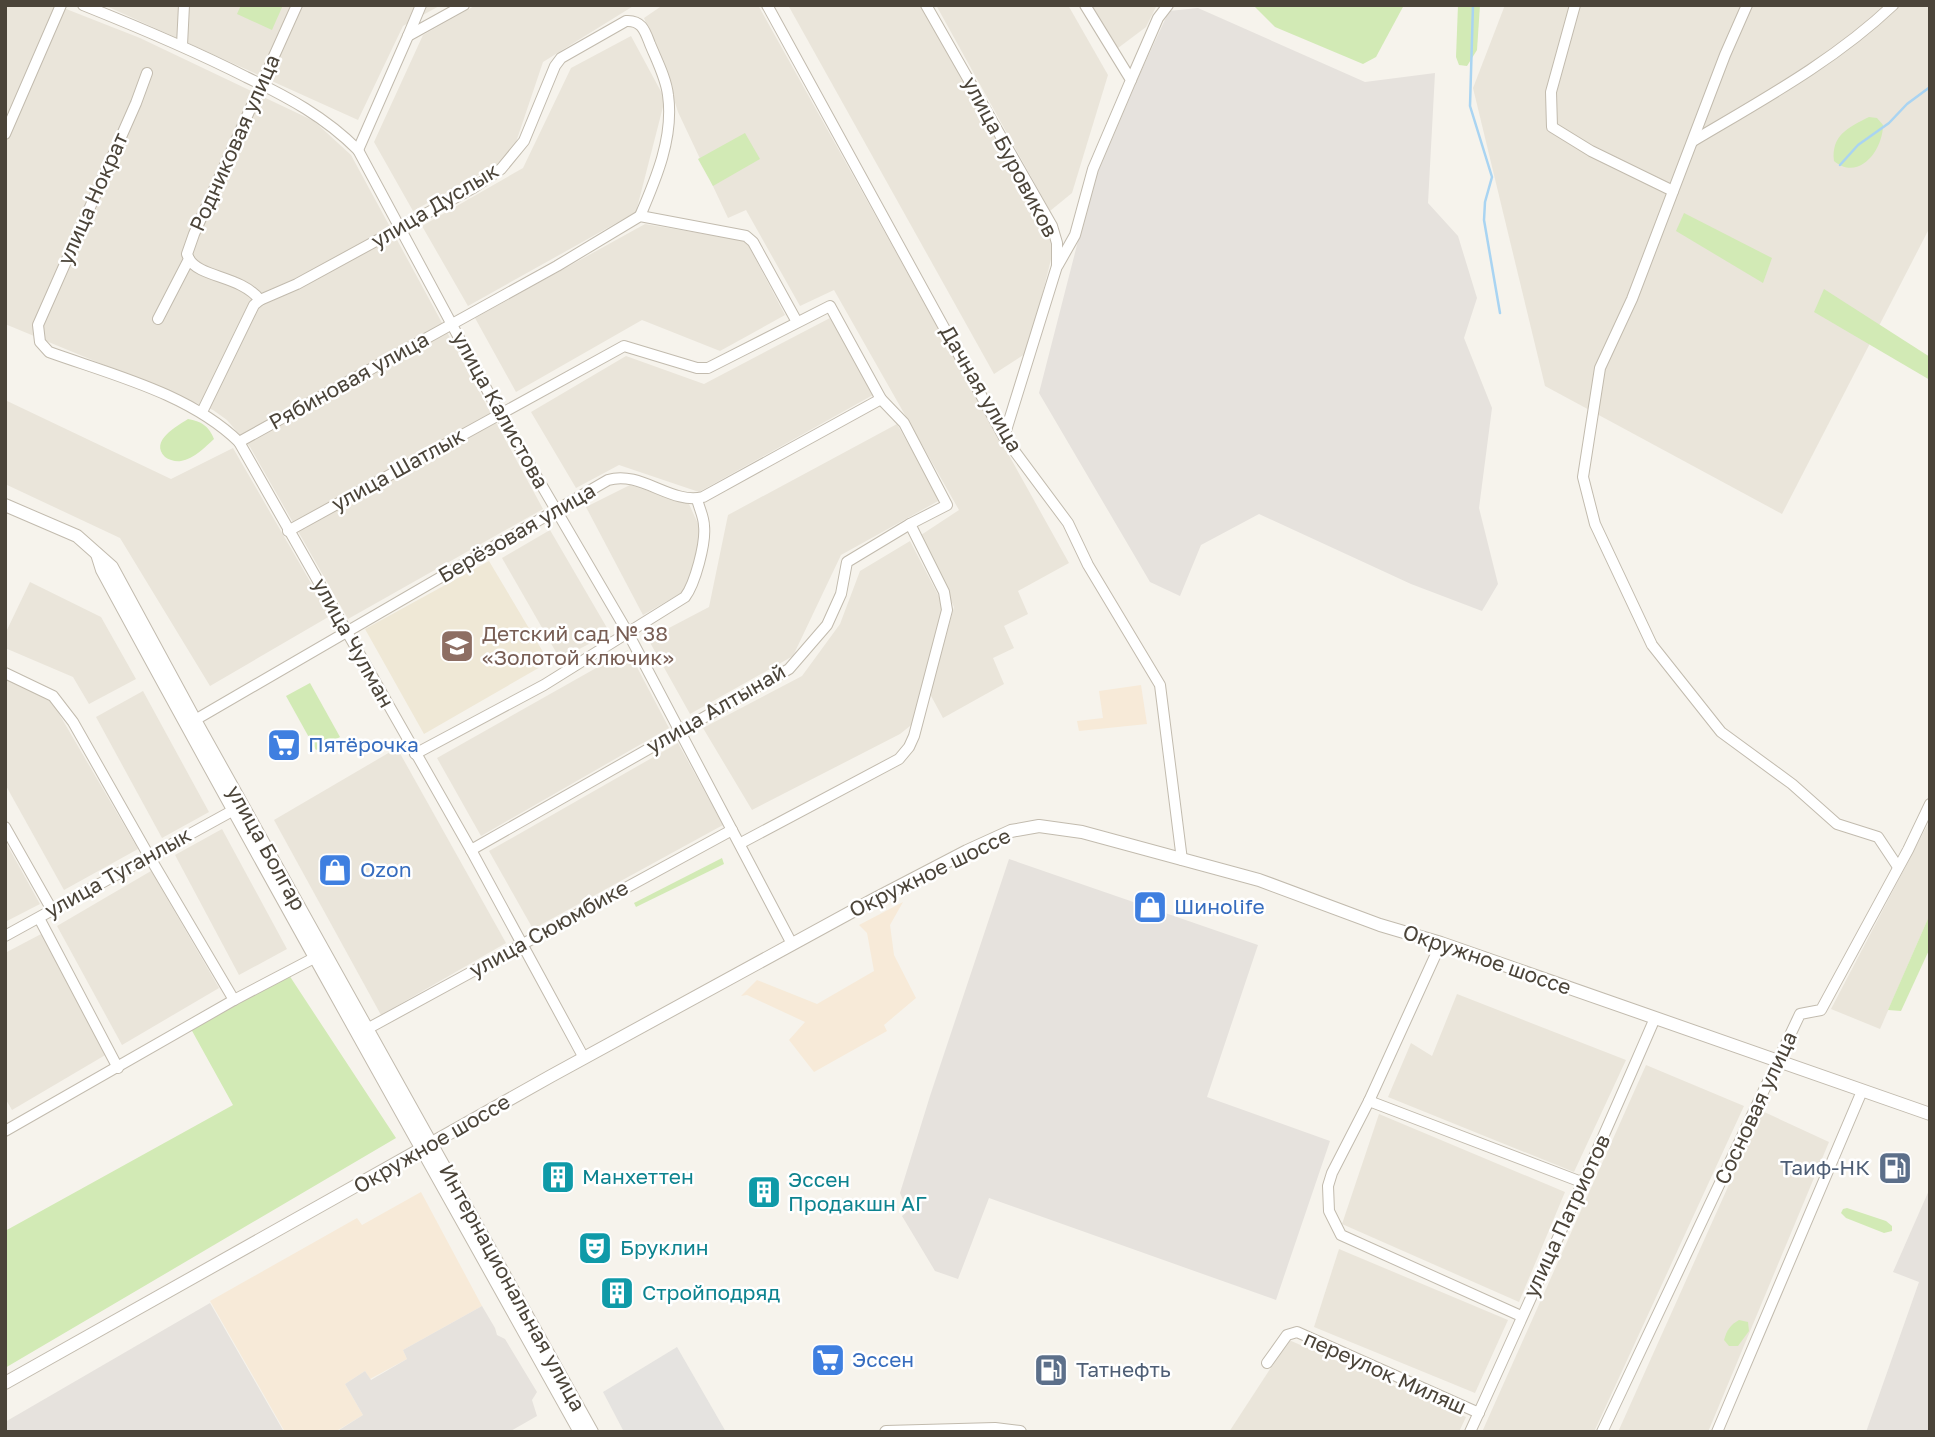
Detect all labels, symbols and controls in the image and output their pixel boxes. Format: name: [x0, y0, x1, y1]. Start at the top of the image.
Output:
street label: Родниковая улица: [183, 50, 285, 235]
street label: улица Буровиков: [958, 72, 1064, 241]
street label: улица Нократ: [51, 128, 133, 269]
street label: улица Дуслык: [366, 157, 503, 253]
street label: Дачная улица: [935, 320, 1029, 457]
street label: Рябиновая улица: [264, 325, 433, 435]
street label: улица Калистова: [447, 326, 555, 493]
street label: улица Шатлык: [327, 422, 469, 516]
street label: Берёзовая улица: [433, 477, 600, 588]
street label: улица Чулман: [308, 573, 400, 712]
place label: Детский сад № 38 «Золотой ключик»: [482, 620, 674, 670]
school or university icon: Детский сад № 38 «Золотой ключик»: [438, 627, 476, 665]
street label: улица Алтынай: [641, 658, 790, 759]
supermarket icon: Пятёрочка: [265, 726, 303, 764]
place label: Пятёрочка: [308, 731, 419, 757]
street label: улица Болгар: [222, 780, 312, 915]
street label: улица Туганлык: [40, 821, 195, 923]
street label: Окружное шоссе: [845, 822, 1015, 922]
shop icon: Ozon: [316, 851, 354, 889]
place label: Ozon: [360, 856, 412, 882]
street label: улица Сююмбике: [464, 874, 633, 983]
shop icon: Шиноlife: [1131, 888, 1169, 926]
place label: Шиноlife: [1174, 893, 1265, 919]
street label: Окружное шоссе: [1400, 918, 1575, 1000]
street label: Сосновая улица: [1708, 1027, 1802, 1188]
street label: Окружное шоссе: [349, 1088, 514, 1198]
street label: улица Патриотов: [1517, 1130, 1615, 1301]
fuel station icon: Таиф-НК: [1876, 1149, 1914, 1187]
place label: Таиф-НК: [1780, 1154, 1870, 1180]
building icon: Манхеттен: [539, 1158, 577, 1196]
street label: Интернациональная улица: [434, 1159, 592, 1416]
place label: Манхеттен: [582, 1163, 694, 1189]
place label: Эссен Продакшн АГ: [788, 1166, 927, 1216]
building icon: Эссен Продакшн АГ: [745, 1173, 783, 1211]
theatre icon: Бруклин: [576, 1229, 614, 1267]
place label: Бруклин: [620, 1234, 709, 1260]
building icon: Стройподряд: [598, 1274, 636, 1312]
place label: Стройподряд: [642, 1279, 780, 1305]
street label: переулок Миляш: [1300, 1325, 1471, 1420]
supermarket icon: Эссен: [809, 1341, 847, 1379]
place label: Эссен: [852, 1346, 914, 1372]
fuel station icon: Татнефть: [1032, 1351, 1070, 1389]
place label: Татнефть: [1076, 1356, 1171, 1382]

